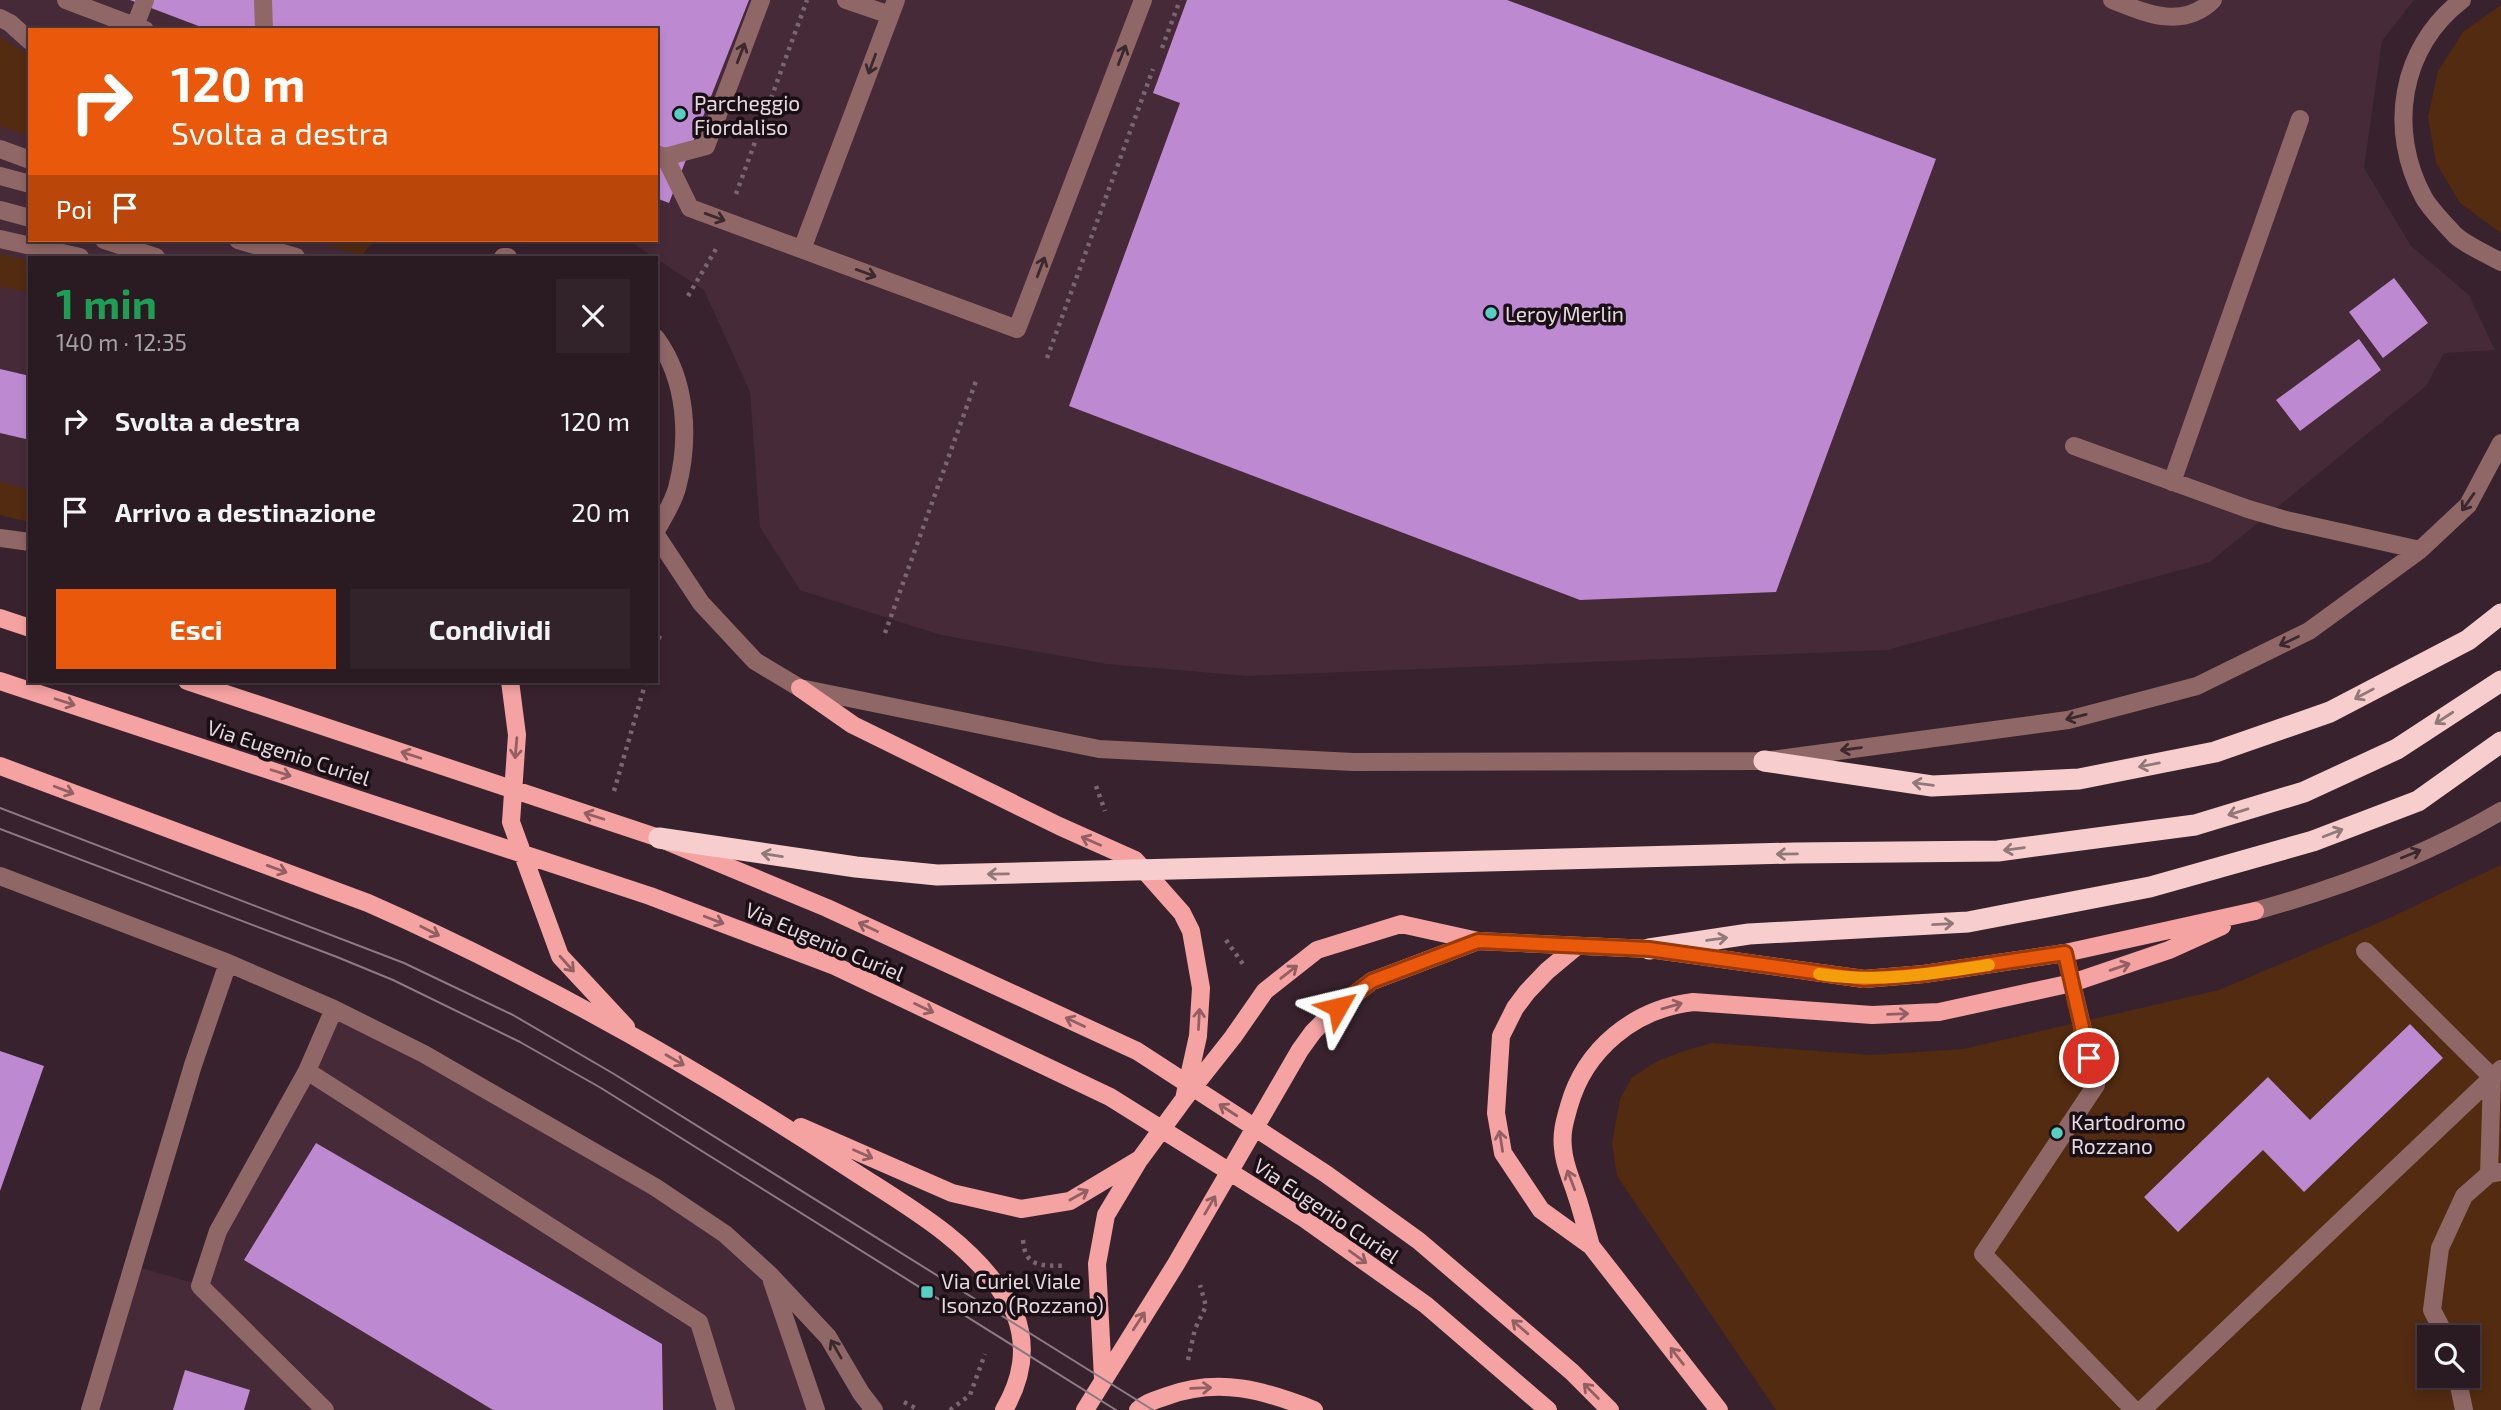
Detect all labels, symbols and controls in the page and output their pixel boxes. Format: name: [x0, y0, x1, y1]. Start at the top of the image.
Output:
one-way arrow: [735, 43, 748, 64]
one-way arrow: [1117, 44, 1129, 66]
one-way arrow: [864, 52, 877, 74]
text: 120 m: [171, 53, 305, 112]
icon: right: [56, 56, 147, 147]
place label: Parcheggio Fiordaliso: [694, 90, 800, 139]
marker: Parcheggio Fiordaliso: [672, 106, 688, 122]
text: Svolta a destra: [171, 113, 389, 151]
icon: arrive: [106, 189, 144, 227]
text: Poi: [56, 193, 92, 224]
one-way arrow: [704, 212, 726, 224]
one-way arrow: [1035, 257, 1048, 279]
one-way arrow: [854, 268, 876, 280]
text: 1 min: [56, 277, 157, 327]
button: close: [556, 279, 630, 353]
place label: Leroy Merlin: [1505, 301, 1624, 326]
marker: Leroy Merlin: [1483, 305, 1499, 321]
text: 140 m · 12:35: [56, 328, 187, 356]
icon: right: [56, 402, 94, 440]
text: Svolta a destra: [115, 405, 300, 436]
text: 120 m: [561, 405, 630, 436]
one-way arrow: [2461, 492, 2475, 511]
icon: arrive: [56, 493, 94, 531]
text: Arrivo a destinazione: [115, 496, 376, 527]
text: 20 m: [571, 496, 630, 527]
button: Esci: [56, 589, 336, 669]
button: Condividi: [350, 589, 630, 669]
one-way arrow: [2279, 634, 2300, 648]
one-way arrow: [2354, 688, 2375, 701]
one-way arrow: [53, 697, 75, 709]
one-way arrow: [2435, 711, 2454, 725]
one-way arrow: [2066, 712, 2088, 725]
street label: Via Eugenio Curiel: [204, 714, 374, 790]
one-way arrow: [509, 737, 522, 759]
one-way arrow: [1840, 743, 1863, 756]
one-way arrow: [400, 748, 422, 761]
one-way arrow: [2138, 759, 2161, 773]
one-way arrow: [270, 767, 292, 780]
one-way arrow: [1912, 778, 1935, 791]
one-way arrow: [52, 785, 74, 797]
one-way arrow: [2227, 806, 2249, 819]
one-way arrow: [584, 809, 606, 821]
one-way arrow: [2322, 825, 2344, 838]
one-way arrow: [1081, 834, 1102, 847]
one-way arrow: [2003, 842, 2026, 855]
one-way arrow: [1775, 847, 1798, 860]
one-way arrow: [2400, 847, 2422, 860]
one-way arrow: [761, 848, 784, 861]
one-way arrow: [265, 864, 287, 877]
one-way arrow: [987, 867, 1010, 880]
street label: Via Eugenio Curiel: [742, 896, 909, 986]
one-way arrow: [702, 915, 724, 928]
one-way arrow: [1932, 917, 1955, 930]
one-way arrow: [858, 920, 880, 933]
one-way arrow: [419, 924, 440, 938]
one-way arrow: [1705, 932, 1727, 945]
one-way arrow: [559, 955, 575, 973]
one-way arrow: [2109, 960, 2131, 973]
one-way arrow: [1280, 964, 1298, 979]
position arrow: [1301, 970, 1375, 1044]
one-way arrow: [1661, 999, 1683, 1012]
one-way arrow: [912, 1002, 934, 1015]
one-way arrow: [1887, 1007, 1910, 1020]
one-way arrow: [1193, 1008, 1206, 1031]
one-way arrow: [1065, 1015, 1086, 1028]
pin: [2059, 1028, 2119, 1088]
icon: arrive: [2070, 1039, 2108, 1077]
one-way arrow: [664, 1053, 684, 1067]
one-way arrow: [1218, 1103, 1238, 1117]
place label: Kartodromo Rozzano: [2071, 1109, 2186, 1158]
marker: Kartodromo Rozzano: [2049, 1125, 2065, 1141]
one-way arrow: [1494, 1130, 1507, 1153]
one-way arrow: [852, 1148, 874, 1161]
street label: Via Eugenio Curiel: [1250, 1152, 1405, 1268]
one-way arrow: [1564, 1170, 1577, 1192]
one-way arrow: [1068, 1188, 1088, 1202]
one-way arrow: [1203, 1195, 1217, 1215]
one-way arrow: [1348, 1249, 1367, 1264]
place label: Via Curiel Viale Isonzo (Rozzano): [941, 1268, 1104, 1317]
marker: Via Curiel Viale Isonzo (Rozzano): [919, 1284, 935, 1300]
one-way arrow: [1132, 1312, 1147, 1331]
one-way arrow: [1511, 1319, 1529, 1335]
map controls: [2417, 1325, 2480, 1388]
button: search: [2417, 1325, 2480, 1388]
one-way arrow: [829, 1340, 843, 1360]
one-way arrow: [1669, 1347, 1684, 1366]
one-way arrow: [1189, 1381, 1212, 1394]
one-way arrow: [1582, 1382, 1599, 1399]

